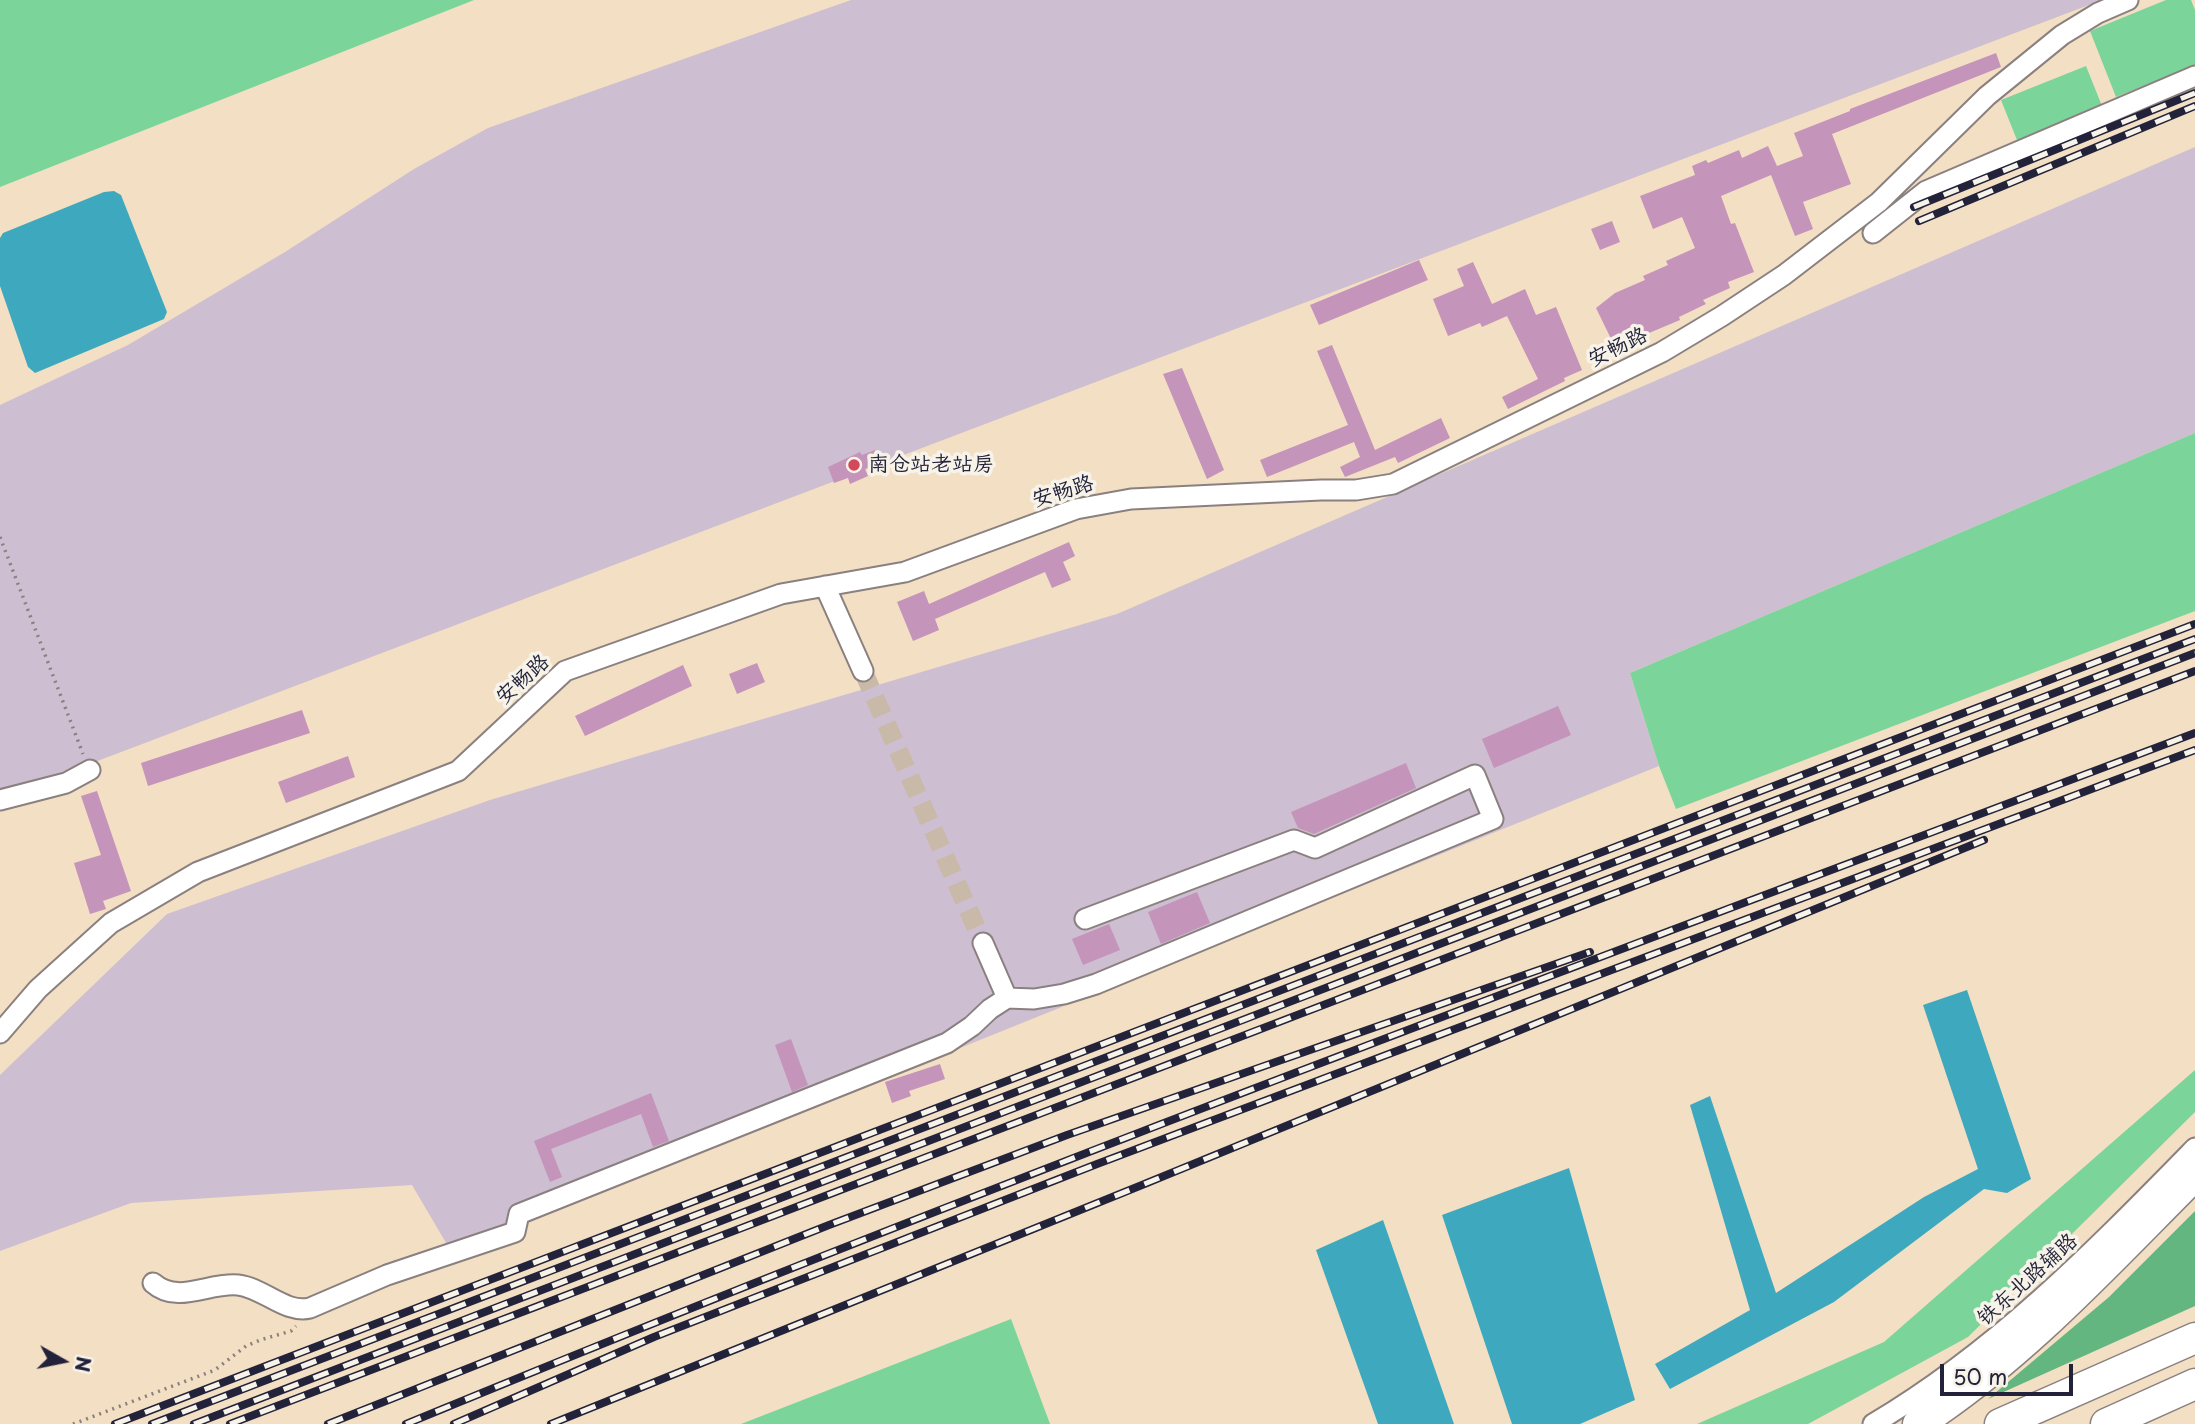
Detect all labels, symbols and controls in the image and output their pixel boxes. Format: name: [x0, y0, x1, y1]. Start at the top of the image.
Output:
street label: 安畅路: [1584, 323, 1652, 373]
place label: 南仓站老站房: [868, 452, 994, 478]
marker: 南仓站老站房: [846, 457, 862, 473]
street label: 安畅路: [1029, 471, 1097, 513]
street label: 安畅路: [491, 650, 555, 710]
street label: 铁东北路辅路: [1973, 1228, 2083, 1332]
north arrow: [28, 1326, 98, 1396]
scale bar: [1943, 1350, 2076, 1394]
text: N: [69, 1355, 99, 1374]
text: 50 m: [1953, 1360, 2007, 1392]

